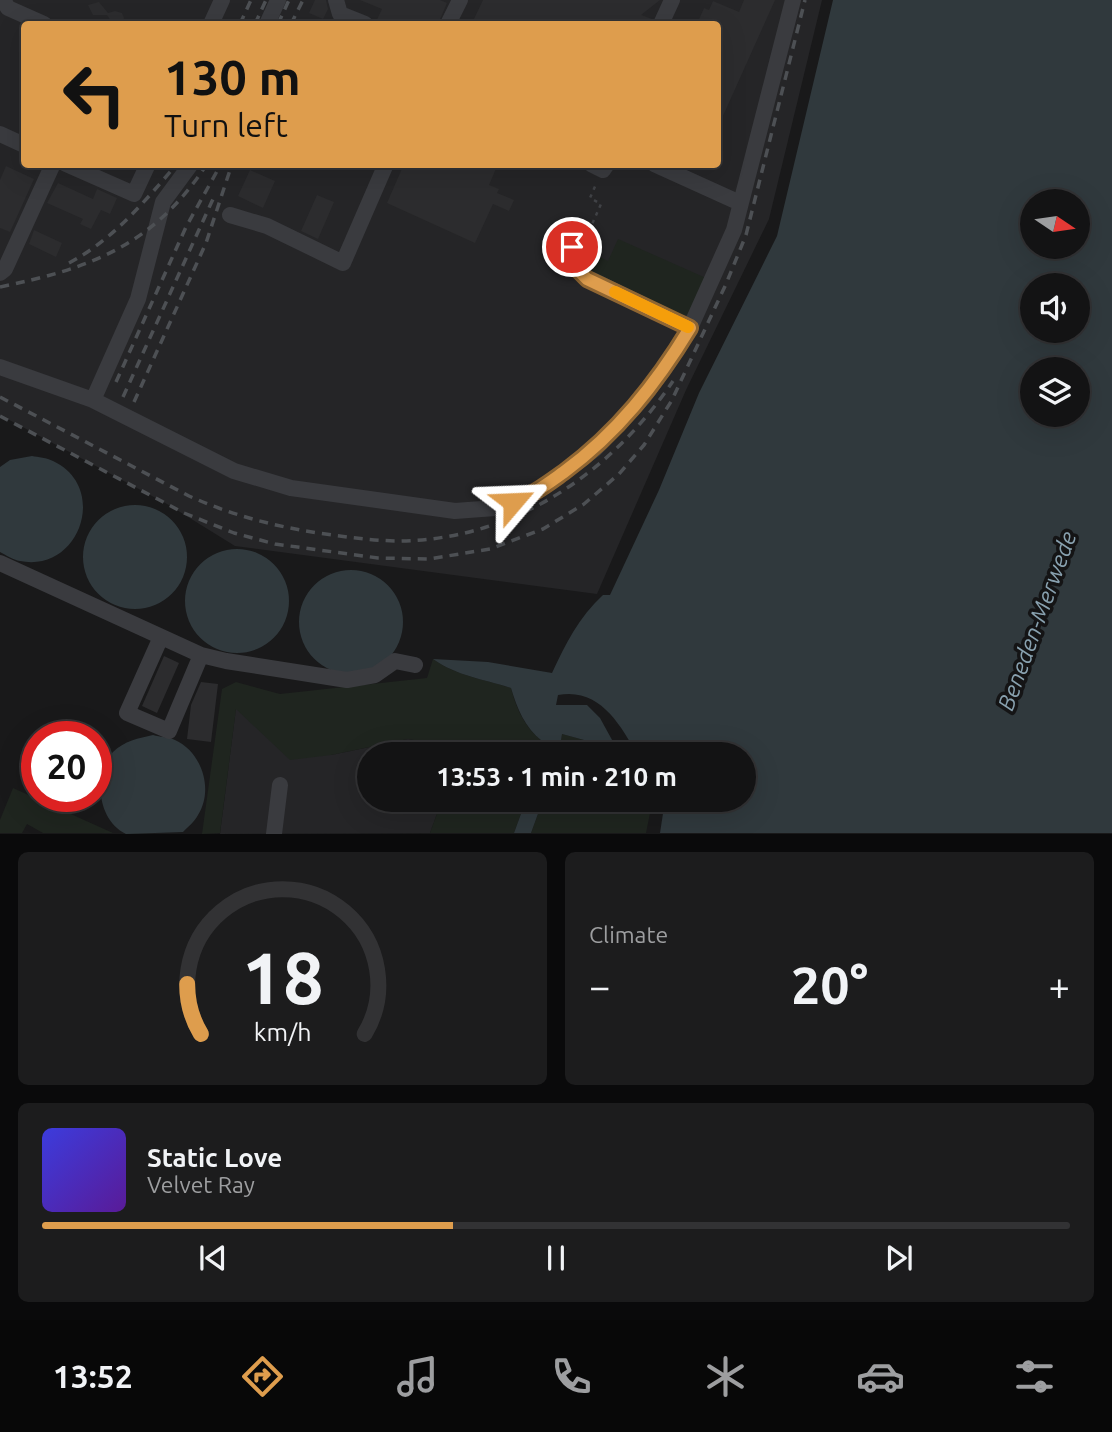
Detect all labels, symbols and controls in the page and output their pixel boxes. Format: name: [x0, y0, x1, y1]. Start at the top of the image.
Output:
icon: left: [49, 49, 140, 140]
text: 130 m: [164, 49, 301, 104]
text: Turn left: [164, 107, 288, 143]
north arrow: [1020, 189, 1090, 259]
map controls: [1020, 189, 1090, 427]
pin: [542, 217, 602, 277]
icon: arrive: [553, 228, 591, 266]
button: sound: [1020, 273, 1090, 343]
button: layers: [1020, 357, 1090, 427]
position arrow: [476, 465, 550, 539]
water label: Beneden-Merwede: [993, 528, 1081, 714]
speed limit sign: 20: [21, 721, 112, 812]
text: 13:53 · 1 min · 210 m: [436, 762, 677, 791]
text: Climate: [589, 922, 668, 947]
text: 18: [241, 937, 324, 1019]
text: 20°: [791, 956, 868, 1014]
text: −: [589, 965, 610, 1007]
text: +: [1049, 965, 1070, 1007]
text: km/h: [254, 1018, 311, 1046]
text: Static Love: [147, 1143, 282, 1172]
text: Velvet Ray: [147, 1172, 255, 1197]
icon: previous: [194, 1239, 232, 1277]
icon: pause: [537, 1239, 575, 1277]
icon: next: [880, 1239, 918, 1277]
icon: directions: [238, 1352, 287, 1401]
icon: music: [393, 1352, 442, 1401]
icon: phone: [547, 1352, 596, 1401]
icon: climate: [701, 1352, 750, 1401]
icon: car: [856, 1352, 905, 1401]
icon: filters: [1010, 1352, 1059, 1401]
text: 13:52: [53, 1358, 133, 1394]

